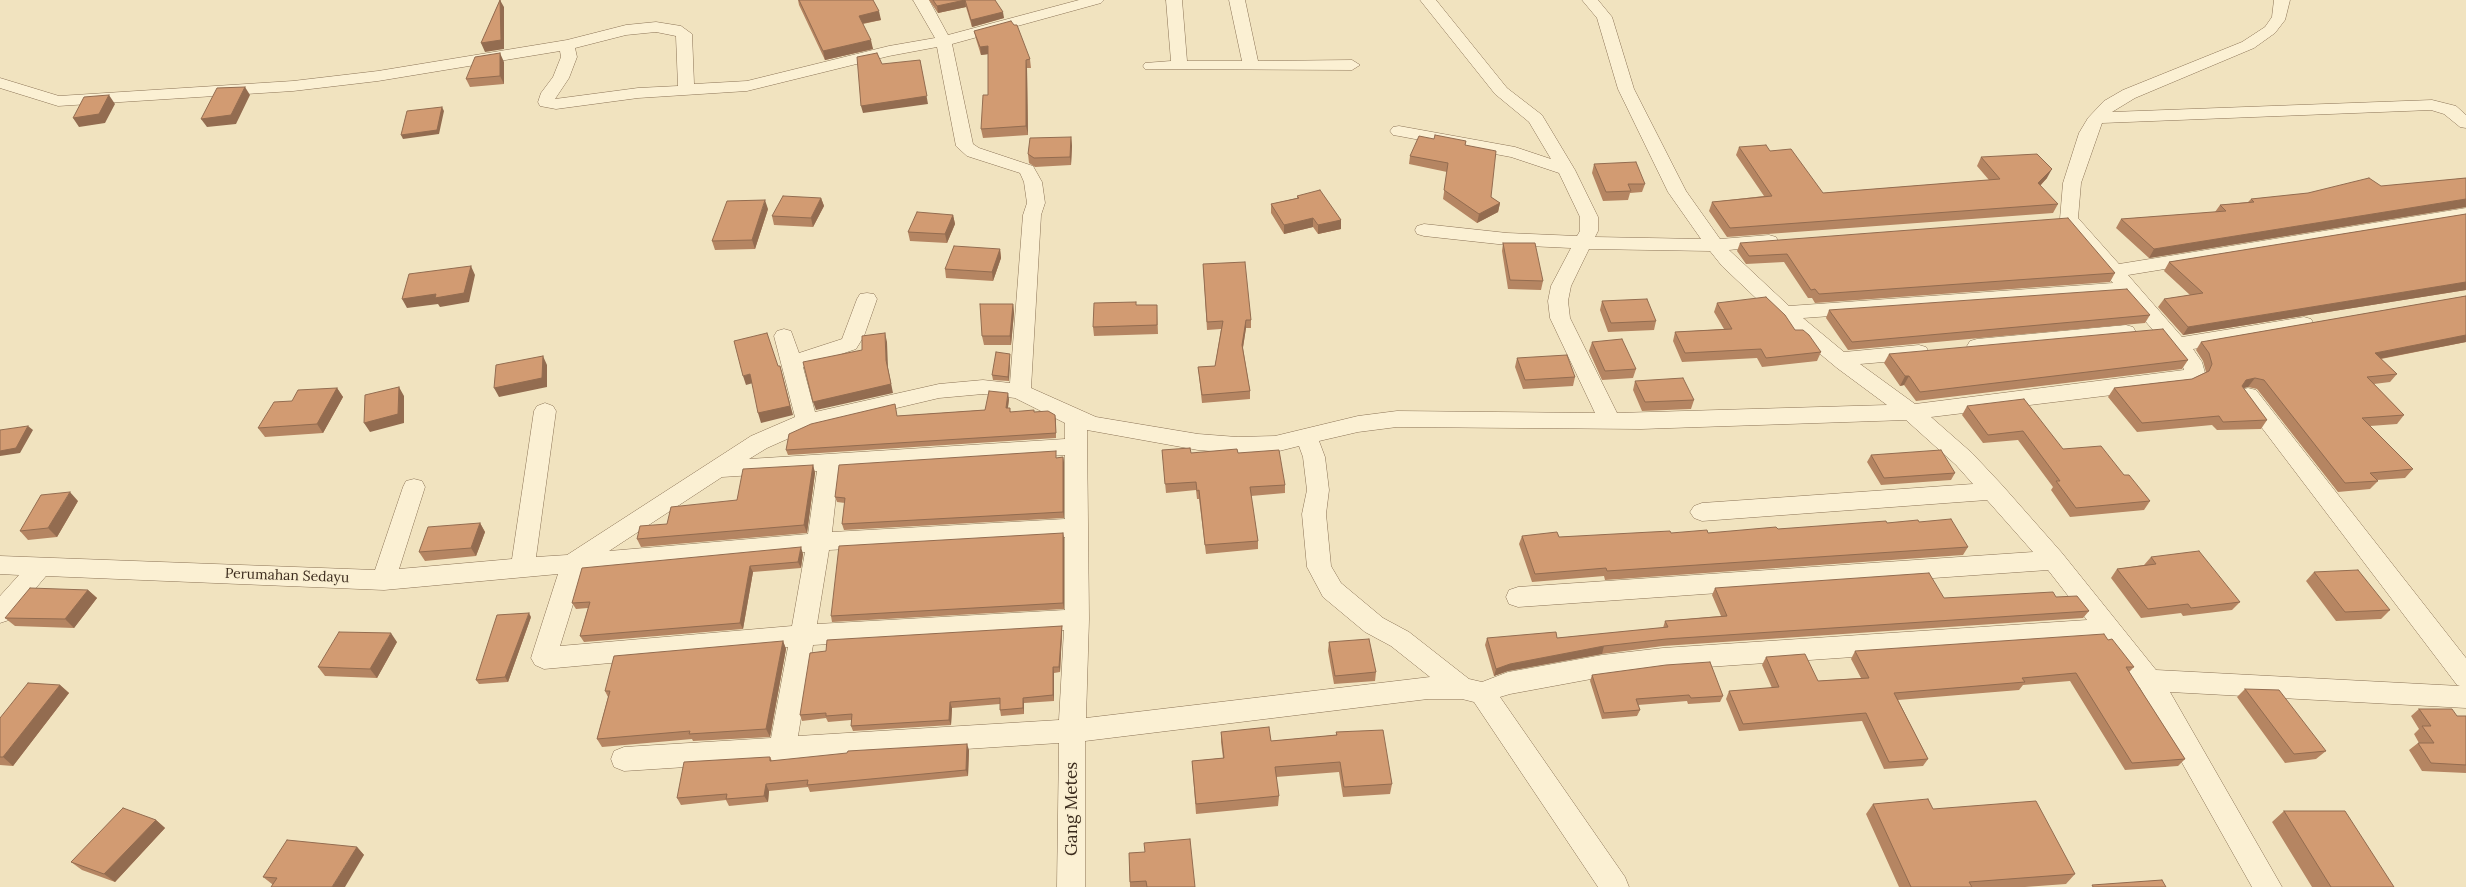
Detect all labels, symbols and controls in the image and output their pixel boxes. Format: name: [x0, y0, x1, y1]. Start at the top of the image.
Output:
street label: Perumahan Sedayu: [224, 565, 350, 587]
street label: Gang Metes: [1062, 762, 1082, 856]

